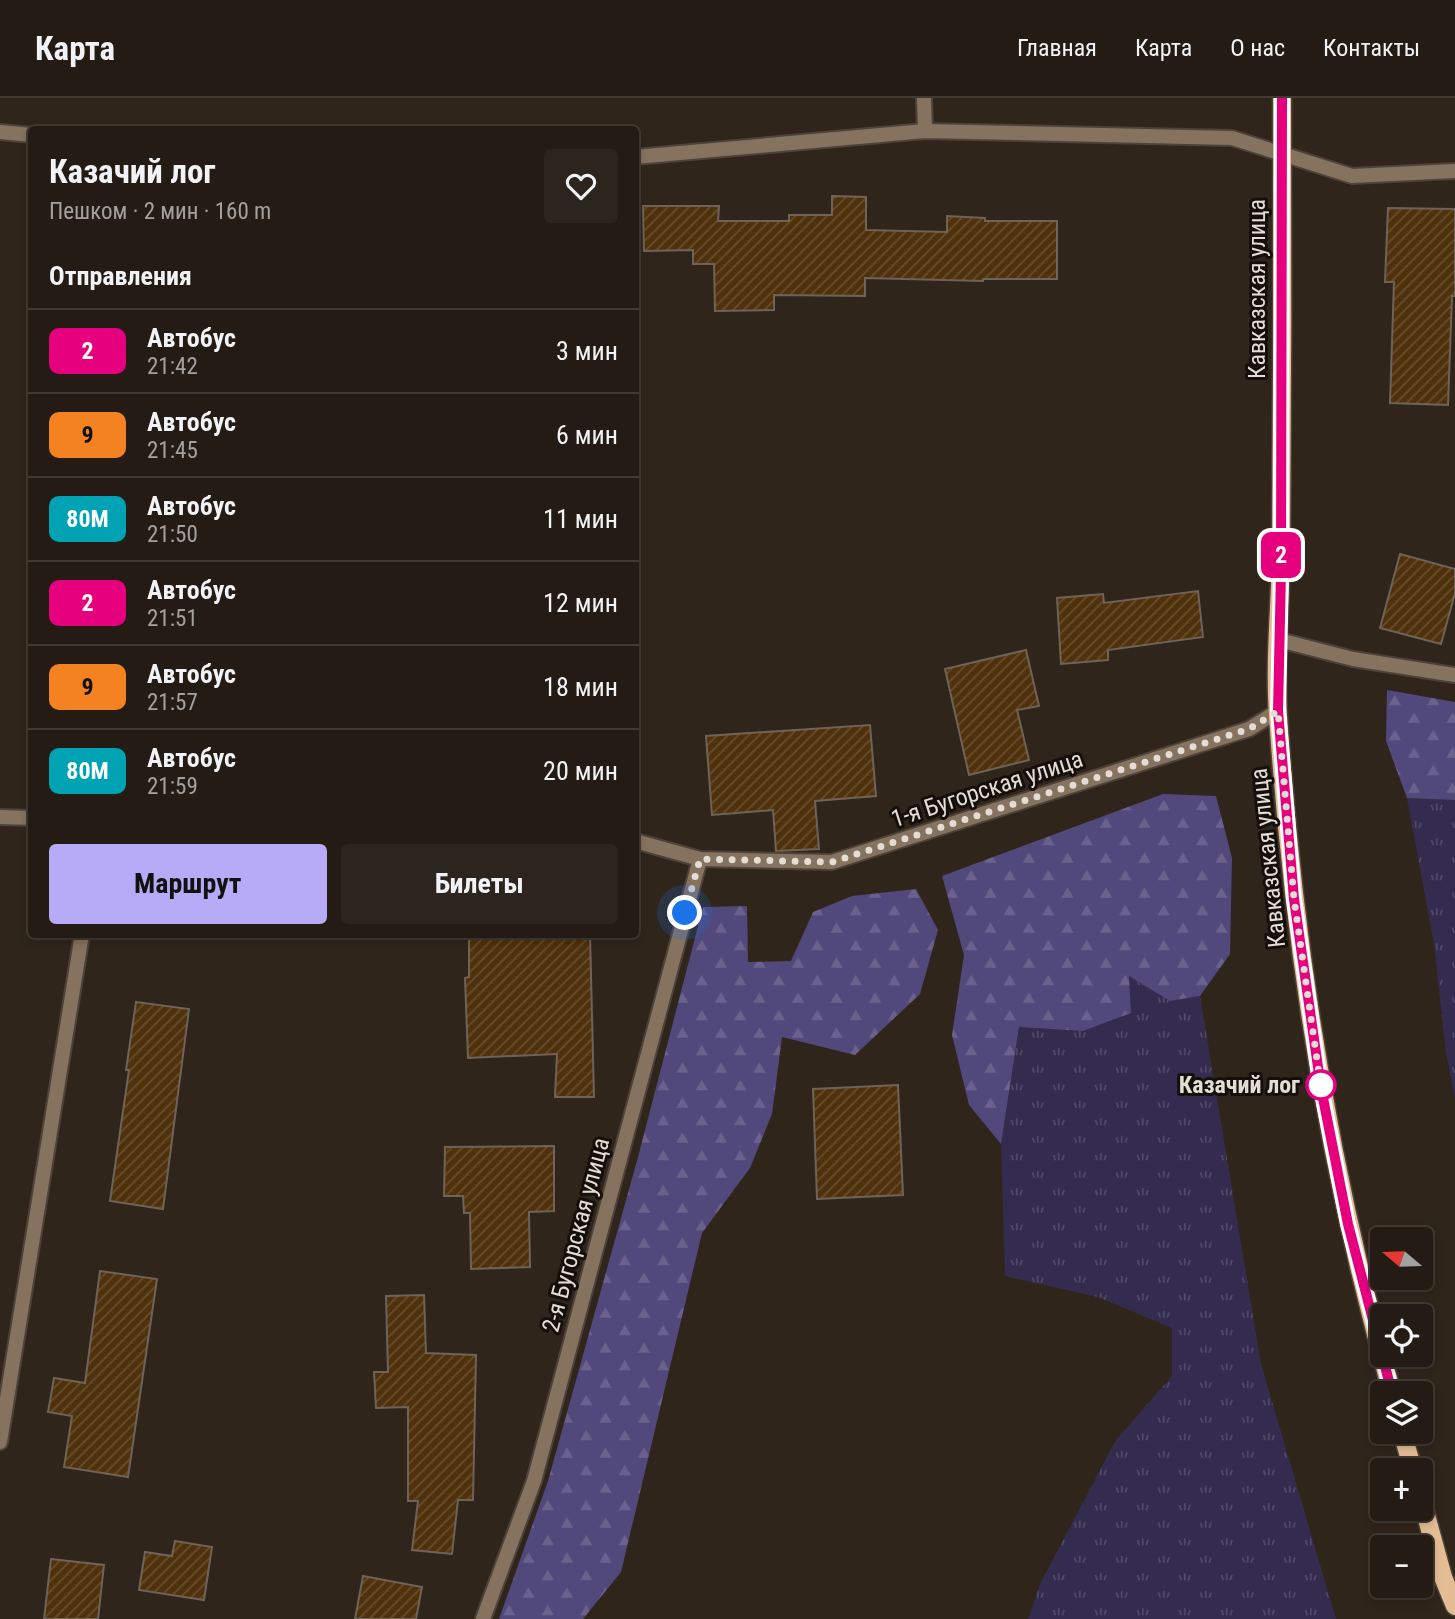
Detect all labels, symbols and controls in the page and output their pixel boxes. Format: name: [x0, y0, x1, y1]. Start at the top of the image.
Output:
text: Карта: [35, 29, 115, 68]
text: Главная: [1017, 34, 1097, 62]
text: Карта: [1135, 34, 1192, 62]
text: О нас: [1230, 34, 1285, 62]
text: Контакты: [1323, 34, 1420, 62]
button: heart: [544, 149, 618, 223]
text: Казачий лог: [49, 152, 216, 191]
text: Пешком · 2 мин · 160 m: [49, 198, 271, 225]
street label: Кавказская улица: [1243, 199, 1271, 379]
text: Отправления: [49, 261, 192, 291]
text: Автобус: [147, 323, 236, 353]
text: 3 мин: [556, 336, 618, 366]
text: 2: [81, 337, 94, 365]
text: 21:42: [147, 353, 198, 380]
text: Автобус: [147, 407, 236, 437]
text: 6 мин: [556, 420, 618, 450]
text: 9: [81, 421, 94, 449]
text: 21:45: [147, 437, 198, 464]
text: Автобус: [147, 491, 236, 521]
text: 11 мин: [543, 504, 618, 534]
text: 80М: [66, 505, 109, 533]
text: 21:50: [147, 521, 198, 548]
line badge: 2: [1258, 532, 1304, 578]
text: 2: [1275, 541, 1287, 569]
text: Автобус: [147, 575, 236, 605]
text: 12 мин: [543, 588, 618, 618]
text: 2: [81, 589, 94, 617]
text: 21:51: [147, 605, 198, 632]
text: Автобус: [147, 659, 236, 689]
text: 18 мин: [543, 672, 618, 702]
text: 9: [81, 673, 94, 701]
text: 21:57: [147, 689, 198, 716]
text: Автобус: [147, 743, 236, 773]
street label: 1-я Бугорская улица: [888, 745, 1086, 833]
text: 20 мин: [543, 756, 618, 786]
text: 80М: [66, 757, 109, 785]
street label: Кавказская улица: [1245, 767, 1291, 949]
text: 21:59: [147, 773, 198, 800]
button: Маршрут: [49, 844, 327, 924]
button: Билеты: [341, 844, 618, 924]
your location: [667, 895, 702, 930]
marker: Казачий лог: [1306, 1070, 1336, 1100]
place label: Казачий лог: [1179, 1071, 1300, 1099]
street label: 2-я Бугорская улица: [537, 1135, 615, 1335]
north arrow: [1370, 1227, 1433, 1290]
map controls: [1370, 1227, 1433, 1598]
button: locate: [1370, 1304, 1433, 1367]
button: layers: [1370, 1381, 1433, 1444]
button: +: [1370, 1458, 1433, 1521]
button: −: [1370, 1535, 1433, 1598]

